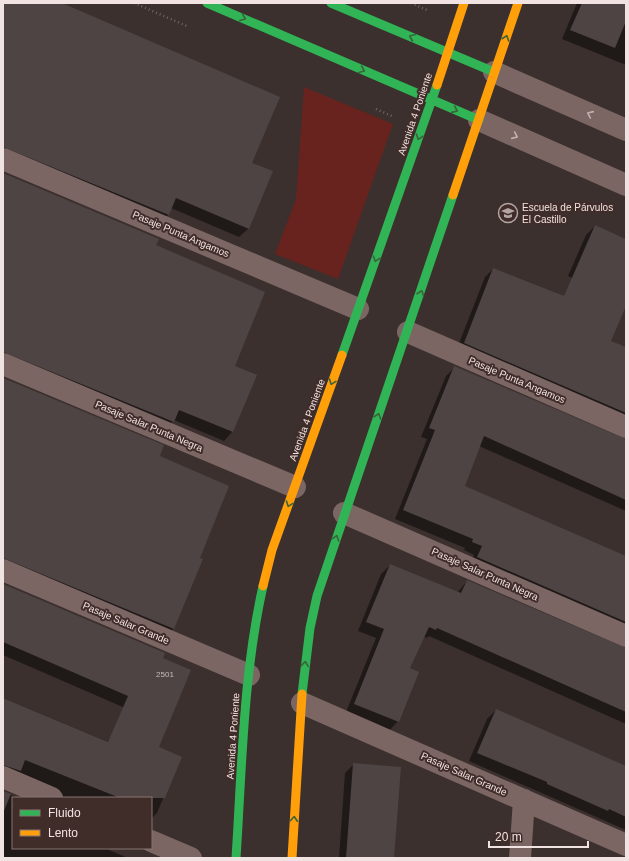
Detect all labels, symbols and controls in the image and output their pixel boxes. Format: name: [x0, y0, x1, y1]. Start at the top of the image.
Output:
one-way arrow: [239, 14, 246, 22]
one-way arrow: [408, 34, 416, 42]
one-way arrow: [501, 34, 510, 41]
one-way arrow: [359, 65, 366, 73]
street label: Avenida 4 Poniente: [396, 71, 434, 157]
one-way arrow: [451, 105, 459, 113]
one-way arrow: [587, 111, 595, 119]
one-way arrow: [511, 132, 518, 140]
one-way arrow: [415, 133, 424, 140]
school or university icon: Escuela de Párvulos El Castillo: [497, 202, 519, 224]
place label: Escuela de Párvulos El Castillo: [522, 202, 613, 225]
street label: Pasaje Punta Angamos: [131, 209, 231, 259]
one-way arrow: [372, 256, 381, 263]
one-way arrow: [416, 289, 425, 296]
street label: Pasaje Punta Angamos: [467, 355, 567, 405]
street label: Avenida 4 Poniente: [287, 377, 327, 463]
one-way arrow: [329, 378, 337, 385]
street label: Pasaje Salar Punta Negra: [94, 398, 205, 454]
one-way arrow: [374, 412, 382, 419]
one-way arrow: [285, 501, 293, 508]
one-way arrow: [331, 535, 340, 542]
street label: Pasaje Salar Punta Negra: [430, 545, 540, 603]
street label: Pasaje Salar Grande: [81, 600, 171, 646]
one-way arrow: [300, 661, 309, 667]
house number: 2501: [156, 670, 174, 679]
street label: Avenida 4 Poniente: [224, 692, 242, 780]
street label: Pasaje Salar Grande: [419, 750, 509, 798]
legend: [12, 797, 152, 849]
text: Fluido: [48, 806, 81, 820]
one-way arrow: [290, 816, 299, 822]
scale bar: [489, 823, 588, 849]
text: Lento: [48, 826, 78, 840]
text: 20 m: [495, 830, 522, 844]

